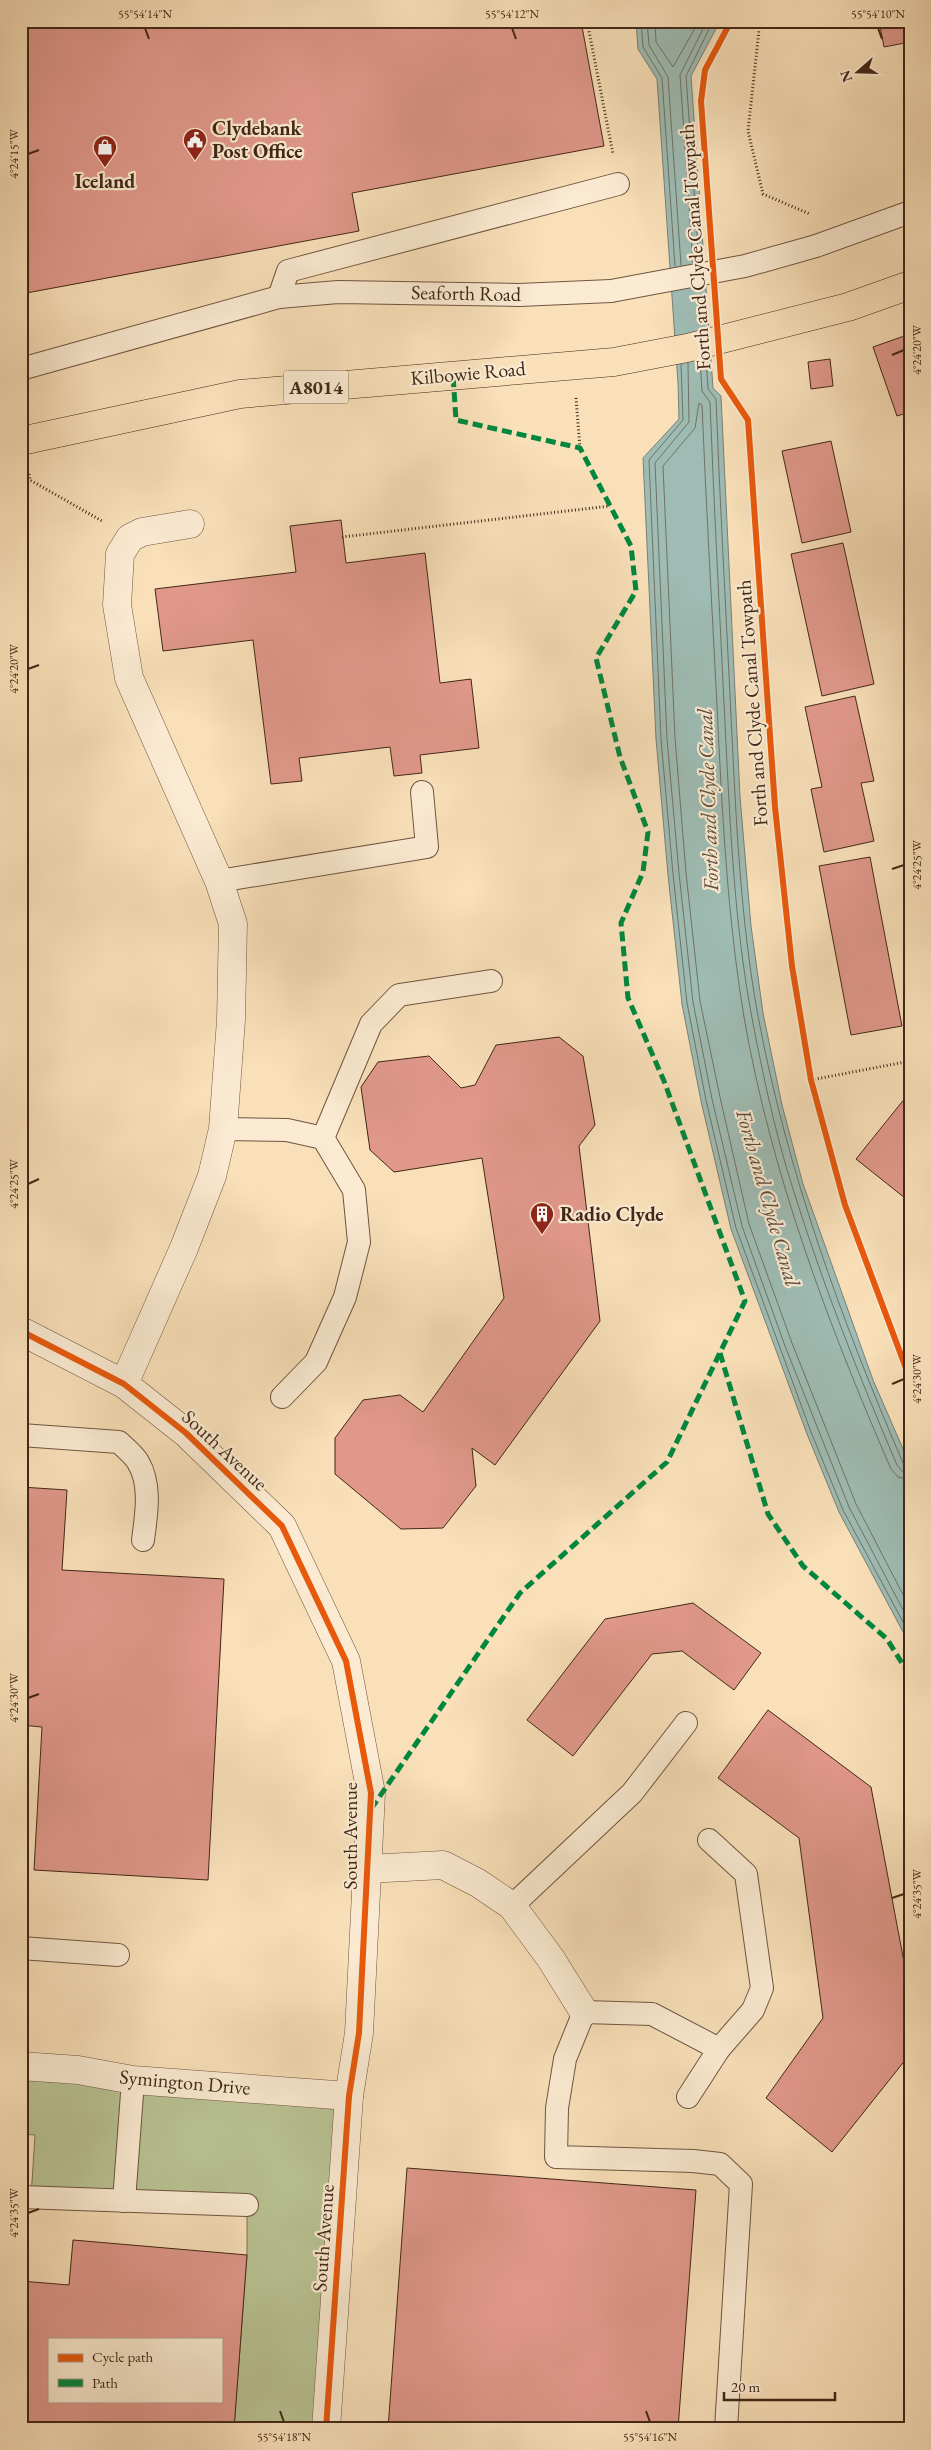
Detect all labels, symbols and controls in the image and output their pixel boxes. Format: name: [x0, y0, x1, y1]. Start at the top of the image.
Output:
text: 55°54'14"N: [118, 6, 172, 22]
text: 55°54'12"N: [485, 6, 539, 22]
text: 55°54'10"N: [851, 6, 905, 22]
north arrow: [834, 48, 884, 98]
text: N: [835, 67, 856, 85]
place label: Clydebank Post Office: [212, 115, 303, 164]
street label: Forth and Clyde Canal Towpath: [673, 123, 717, 371]
public building icon: Clydebank Post Office: [182, 127, 208, 161]
text: 4°24'15"W: [6, 128, 22, 179]
shop icon: Iceland: [92, 134, 118, 168]
place label: Iceland: [75, 168, 135, 194]
street label: Seaforth Road: [411, 279, 522, 307]
text: 4°24'20"W: [909, 324, 925, 375]
street label: Kilbowie Road: [409, 355, 528, 391]
road number: A8014: [284, 371, 348, 404]
street label: Forth and Clyde Canal Towpath: [730, 579, 774, 827]
text: 4°24'20"W: [6, 643, 22, 694]
water label: Forth and Clyde Canal: [691, 707, 724, 893]
text: 4°24'25"W: [909, 839, 925, 890]
water label: Forth and Clyde Canal: [730, 1105, 807, 1290]
text: 4°24'25"W: [6, 1158, 22, 1209]
building icon: Radio Clyde: [529, 1201, 555, 1235]
place label: Radio Clyde: [560, 1201, 664, 1227]
text: 4°24'30"W: [909, 1353, 925, 1404]
street label: South Avenue: [177, 1404, 273, 1496]
text: 4°24'30"W: [6, 1672, 22, 1723]
street label: South Avenue: [337, 1782, 363, 1890]
text: 4°24'35"W: [909, 1868, 925, 1919]
street label: Symington Drive: [118, 2063, 252, 2101]
street label: South Avenue: [306, 2183, 340, 2293]
text: 4°24'35"W: [6, 2187, 22, 2238]
legend: [48, 2338, 222, 2402]
text: Cycle path: [92, 2347, 154, 2366]
scale bar: [724, 2370, 835, 2402]
text: Path: [92, 2373, 118, 2392]
text: 20 m: [731, 2377, 760, 2396]
text: 55°54'18"N: [257, 2429, 311, 2445]
text: 55°54'16"N: [623, 2429, 677, 2445]

